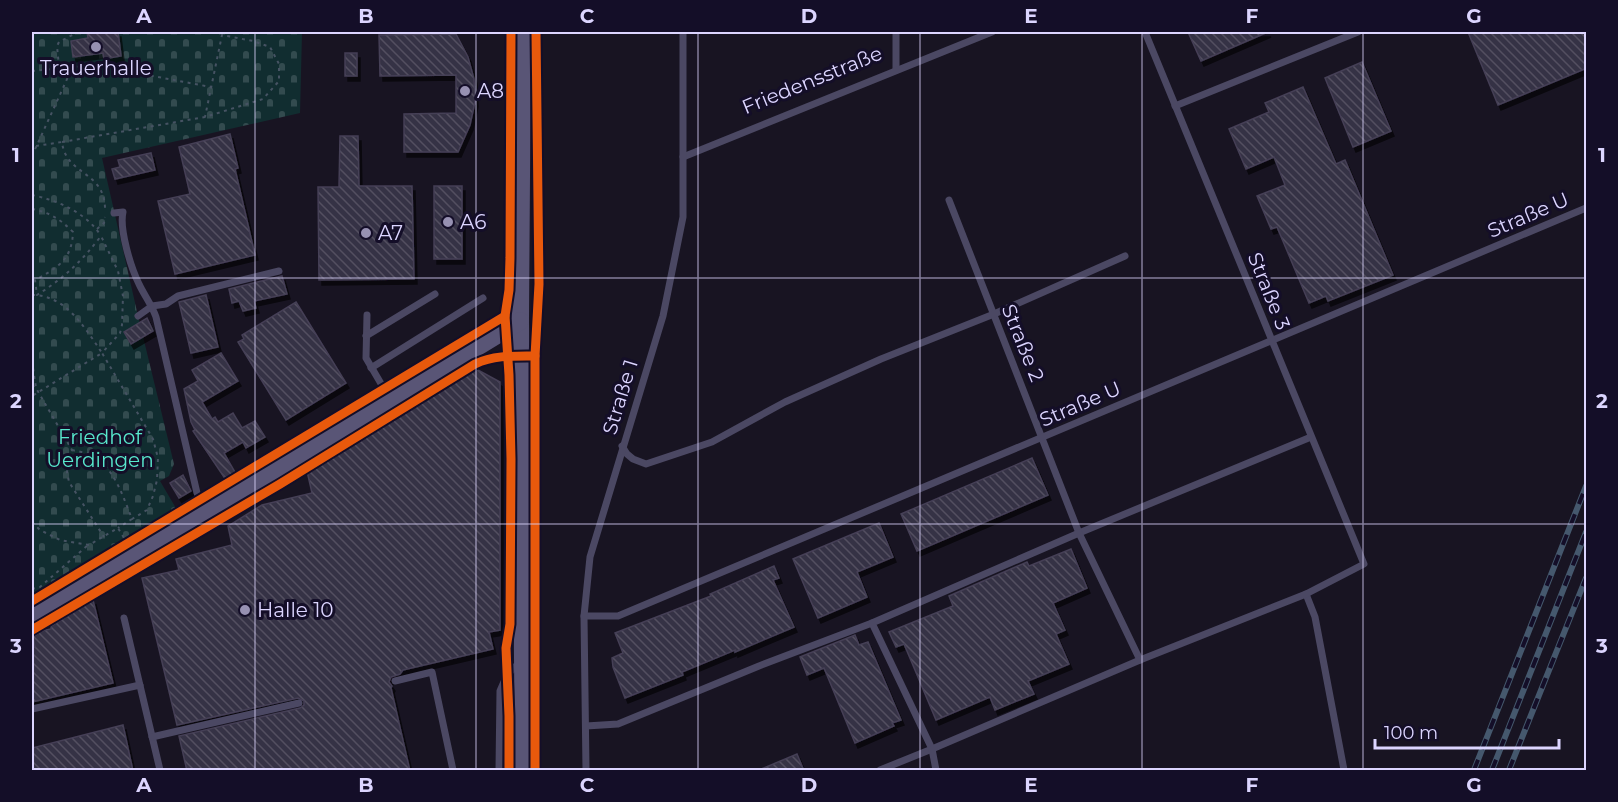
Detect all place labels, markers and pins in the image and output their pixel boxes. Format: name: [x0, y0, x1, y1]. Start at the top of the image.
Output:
marker: Trauerhalle: [89, 40, 103, 54]
place label: Trauerhalle: [40, 56, 152, 80]
place label: A8: [477, 79, 504, 103]
marker: A8: [458, 84, 472, 98]
place label: A6: [460, 210, 486, 234]
marker: A6: [441, 215, 455, 229]
place label: A7: [378, 221, 403, 245]
marker: A7: [359, 226, 373, 240]
place label: Halle 10: [257, 598, 334, 622]
marker: Halle 10: [238, 603, 252, 617]

